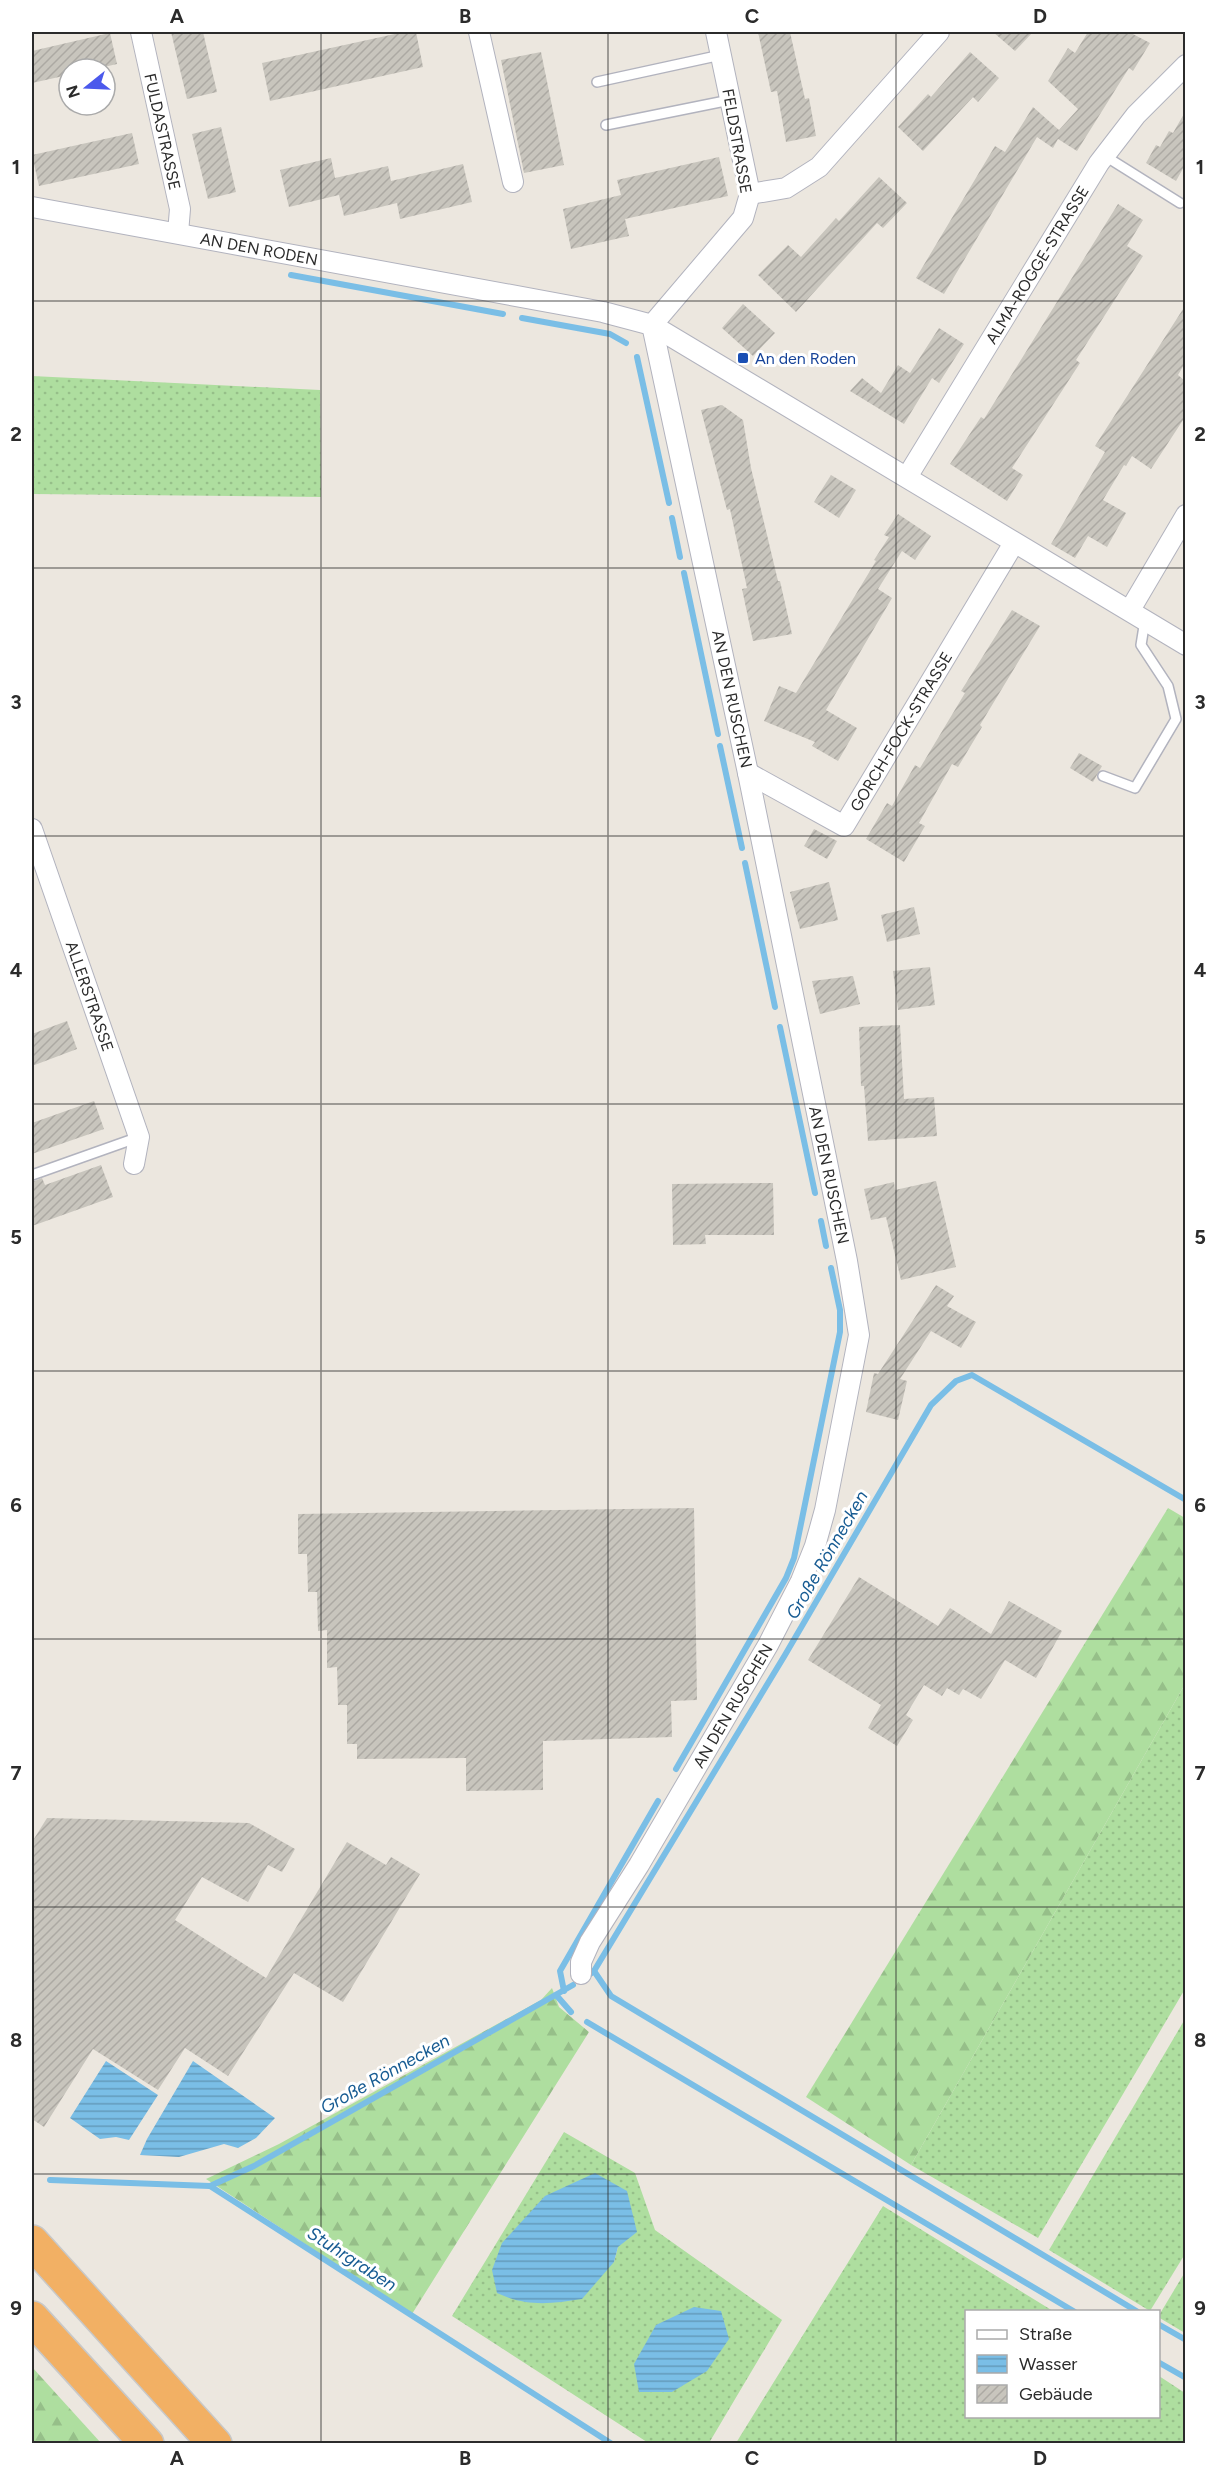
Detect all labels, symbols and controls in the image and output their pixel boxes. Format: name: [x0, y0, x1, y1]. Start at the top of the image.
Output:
text: A: [170, 4, 185, 28]
text: B: [459, 4, 471, 28]
text: C: [745, 4, 759, 28]
text: D: [1033, 4, 1047, 28]
north arrow: [57, 57, 117, 117]
street label: FULDASTRASSE: [141, 72, 185, 192]
text: N: [62, 83, 84, 100]
street label: FELDSTRASSE: [718, 87, 756, 195]
text: 1: [12, 155, 20, 179]
text: 1: [1196, 155, 1204, 179]
street label: ALMA-ROGGE-STRASSE: [981, 182, 1092, 347]
street label: AN DEN RODEN: [199, 229, 320, 269]
place label: An den Roden: [755, 349, 856, 368]
marker: An den Roden: [736, 351, 750, 365]
text: 2: [10, 422, 22, 446]
text: 2: [1194, 422, 1206, 446]
street label: AN DEN RUSCHEN: [708, 628, 756, 770]
street label: GORCH-FOCK-STRASSE: [846, 648, 956, 815]
text: 3: [10, 690, 22, 714]
text: 3: [1194, 690, 1206, 714]
street label: ALLERSTRASSE: [62, 938, 118, 1054]
text: 4: [10, 958, 23, 982]
text: 4: [1194, 958, 1207, 982]
street label: AN DEN RUSCHEN: [805, 1104, 853, 1246]
text: 5: [10, 1225, 22, 1249]
text: 5: [1194, 1225, 1206, 1249]
water label: Große Rönnecken: [781, 1487, 873, 1623]
text: 6: [10, 1493, 22, 1517]
text: 6: [1194, 1493, 1206, 1517]
street label: AN DEN RUSCHEN: [689, 1640, 776, 1771]
text: 7: [10, 1761, 22, 1785]
text: 7: [1194, 1761, 1206, 1785]
text: 8: [10, 2028, 22, 2052]
text: 8: [1194, 2028, 1206, 2052]
water label: Große Rönnecken: [316, 2029, 454, 2119]
water label: Stuhrgraben: [303, 2222, 401, 2296]
text: 9: [10, 2296, 22, 2320]
text: 9: [1194, 2296, 1206, 2320]
legend: [965, 2310, 1160, 2418]
text: Straße: [1019, 2323, 1072, 2345]
text: Wasser: [1019, 2353, 1077, 2375]
text: Gebäude: [1019, 2383, 1093, 2405]
text: A: [170, 2446, 185, 2470]
text: B: [459, 2446, 471, 2470]
text: C: [745, 2446, 759, 2470]
text: D: [1033, 2446, 1047, 2470]

